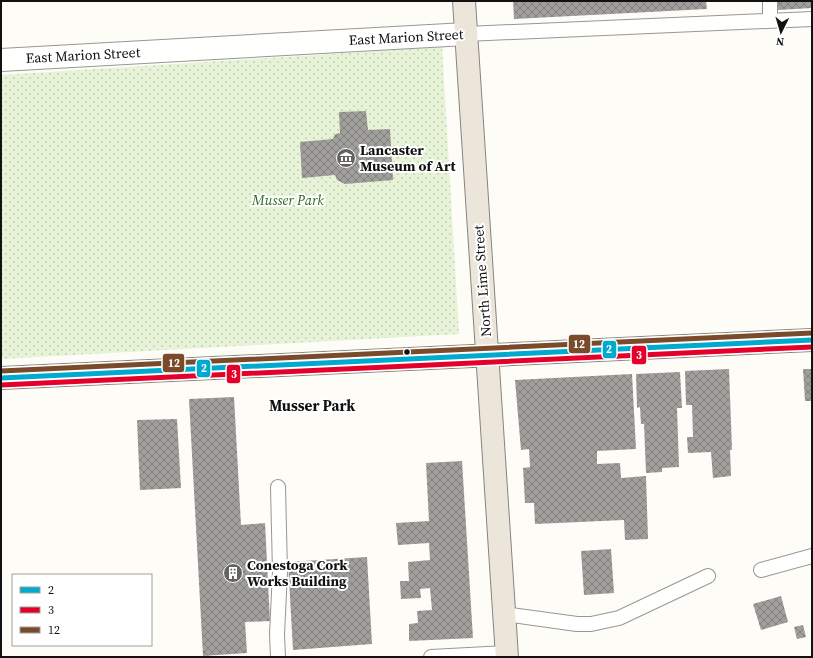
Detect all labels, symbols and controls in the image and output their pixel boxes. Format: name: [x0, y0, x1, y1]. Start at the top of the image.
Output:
north arrow: [761, 12, 801, 52]
street label: East Marion Street: [348, 24, 464, 50]
text: N: [776, 34, 785, 49]
street label: East Marion Street: [25, 42, 141, 68]
place label: Lancaster Museum of Art: [360, 140, 456, 176]
museum icon: Lancaster Museum of Art: [335, 147, 357, 169]
park label: Musser Park: [251, 190, 324, 210]
street label: North Lime Street: [468, 224, 496, 338]
line badge: 12: [568, 334, 591, 354]
text: 12: [573, 337, 585, 352]
line badge: 2: [602, 340, 617, 359]
text: 2: [606, 342, 612, 357]
line badge: 3: [631, 345, 647, 365]
unlabelled marker: [402, 347, 412, 357]
text: 3: [636, 348, 642, 363]
line badge: 12: [162, 353, 185, 373]
text: 12: [168, 356, 180, 371]
line badge: 2: [196, 359, 211, 378]
text: 2: [201, 361, 207, 376]
line badge: 3: [226, 364, 241, 384]
text: 3: [231, 367, 237, 382]
district label: Musser Park: [269, 395, 355, 416]
place label: Conestoga Cork Works Building: [247, 555, 348, 591]
building icon: Conestoga Cork Works Building: [222, 562, 244, 584]
legend: [12, 574, 152, 646]
text: 2: [48, 582, 54, 598]
text: 3: [48, 602, 54, 618]
text: 12: [48, 622, 60, 638]

